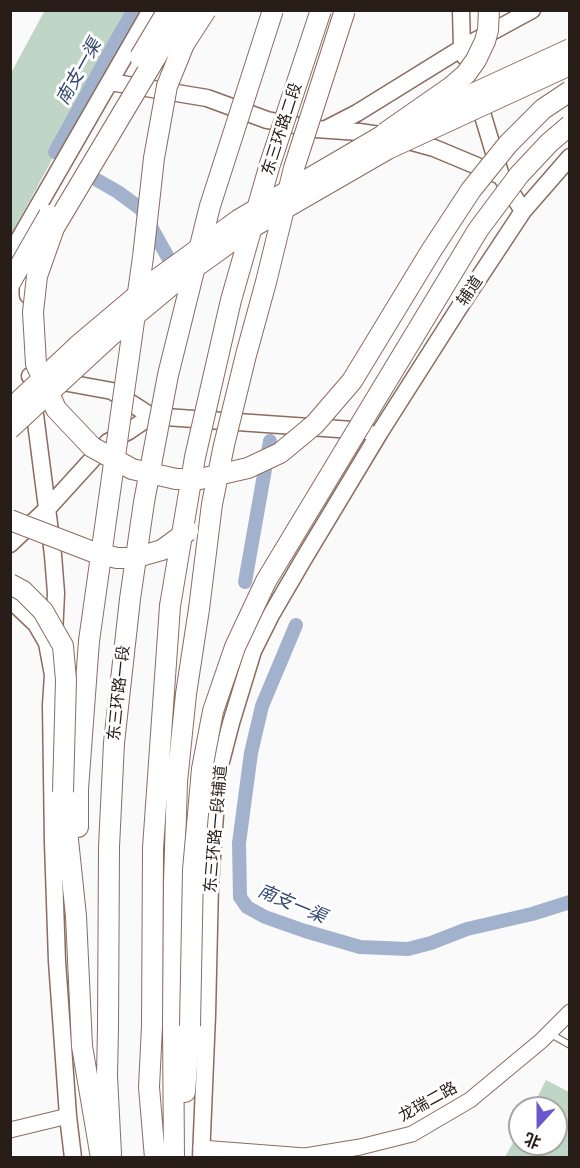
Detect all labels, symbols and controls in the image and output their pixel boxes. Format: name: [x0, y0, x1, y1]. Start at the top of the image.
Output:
water label: 南支一渠: [52, 35, 106, 109]
street label: 东三环路二段: [258, 80, 306, 178]
street label: 辅道: [453, 272, 487, 310]
street label: 东三环路一段: [104, 644, 134, 742]
street label: 东三环路一段辅道: [201, 764, 231, 894]
water label: 南支一渠: [255, 880, 329, 928]
street label: 龙瑞二路: [395, 1078, 461, 1126]
north arrow: [508, 1096, 568, 1156]
text: 北: [521, 1129, 543, 1153]

